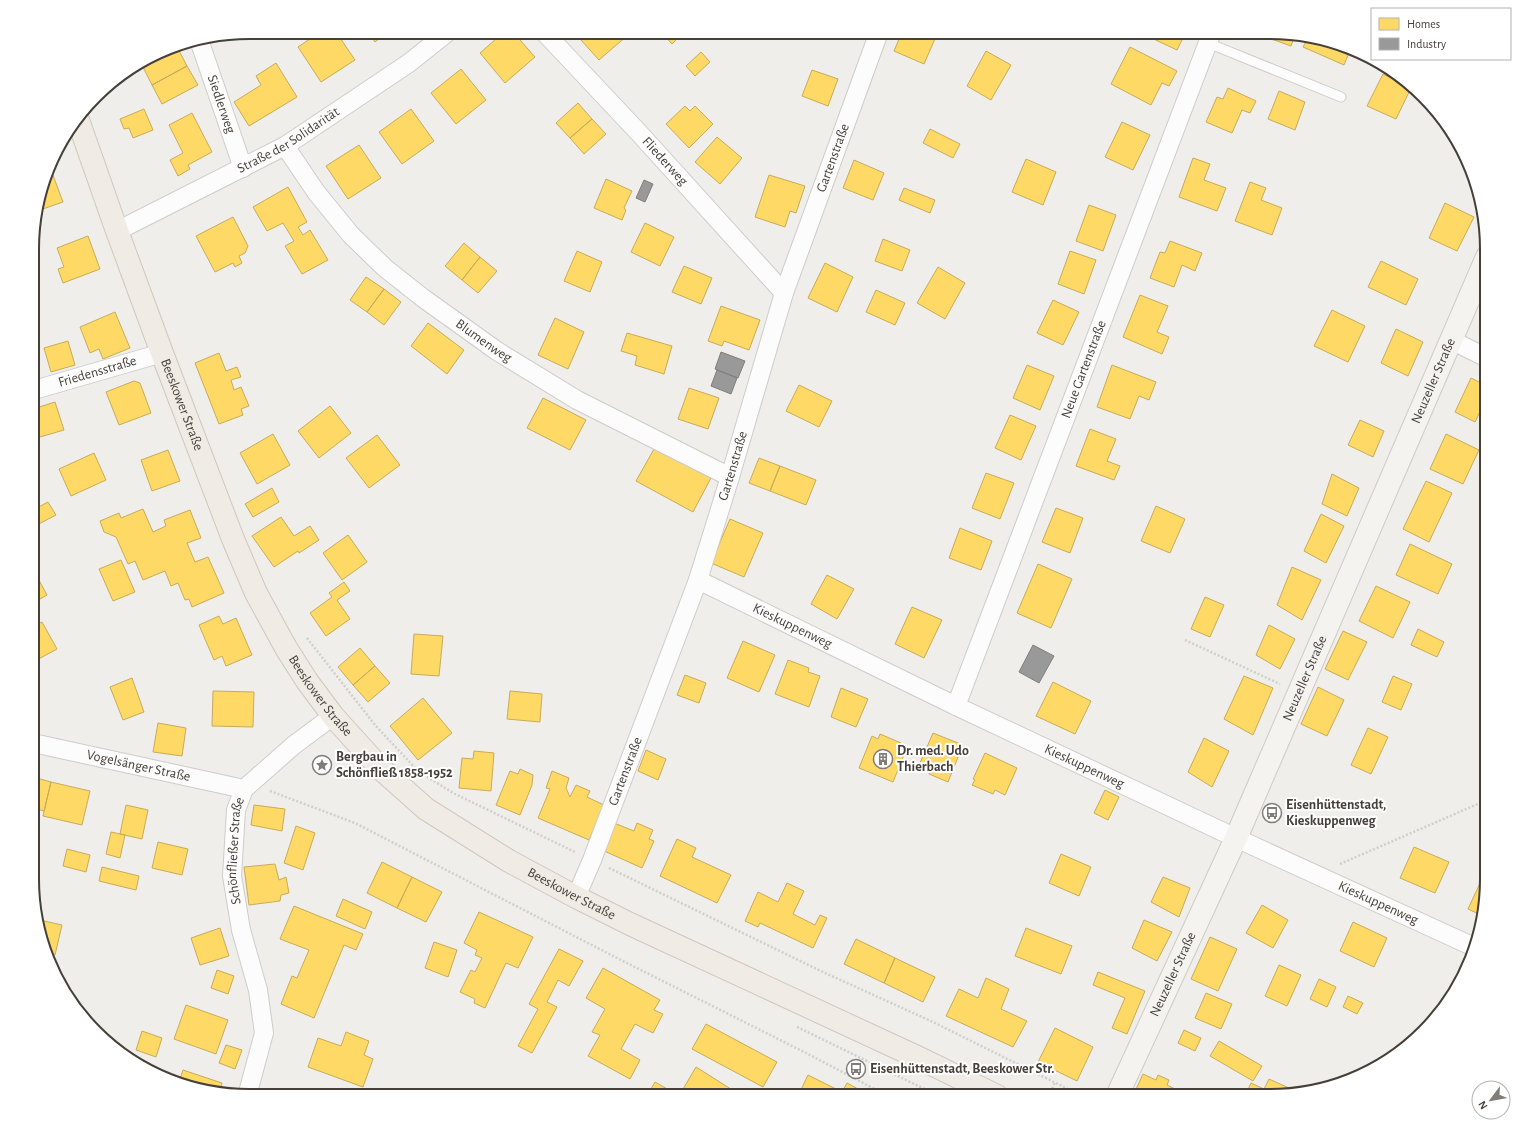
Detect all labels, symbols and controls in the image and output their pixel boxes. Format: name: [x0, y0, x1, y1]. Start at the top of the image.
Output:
legend: [1371, 8, 1511, 60]
text: Homes: [1407, 18, 1440, 30]
text: Industry: [1407, 38, 1446, 51]
street label: Siedlerweg: [205, 73, 238, 135]
street label: Straße der Solidarität: [235, 104, 342, 176]
street label: Gartenstraße: [814, 122, 852, 194]
street label: Fliederweg: [639, 134, 690, 189]
street label: Blumenweg: [453, 317, 514, 365]
street label: Neue Gartenstraße: [1059, 319, 1109, 420]
street label: Neuzeller Straße: [1409, 336, 1458, 426]
street label: Friedensstraße: [57, 354, 138, 390]
street label: Beeskower Straße: [158, 357, 206, 453]
street label: Gartenstraße: [716, 430, 750, 502]
street label: Kieskuppenweg: [750, 601, 834, 651]
street label: Neuzeller Straße: [1280, 634, 1330, 723]
street label: Beeskower Straße: [286, 653, 355, 739]
street label: Gartenstraße: [606, 735, 645, 808]
street label: Kieskuppenweg: [1042, 742, 1127, 791]
place label: Dr. med. Udo Thierbach: [897, 744, 969, 774]
street label: Vogelsänger Straße: [85, 748, 192, 784]
building icon: Dr. med. Udo Thierbach: [872, 748, 894, 770]
place label: Bergbau in Schönfließ 1858-1952: [336, 750, 453, 780]
place icon: Bergbau in Schönfließ 1858-1952: [311, 754, 333, 776]
street label: Schönfließer Straße: [225, 795, 247, 906]
place label: Eisenhüttenstadt, Kieskuppenweg: [1286, 798, 1386, 828]
bus stop icon: Eisenhüttenstadt, Kieskuppenweg: [1261, 802, 1283, 824]
street label: Beeskower Straße: [525, 865, 618, 922]
street label: Kieskuppenweg: [1336, 879, 1420, 928]
street label: Neuzeller Straße: [1148, 930, 1199, 1019]
bus stop icon: Eisenhüttenstadt, Beeskower Str.: [845, 1058, 867, 1080]
place label: Eisenhüttenstadt, Beeskower Str.: [870, 1062, 1054, 1076]
north arrow: [1471, 1080, 1511, 1120]
text: N: [1476, 1099, 1490, 1111]

